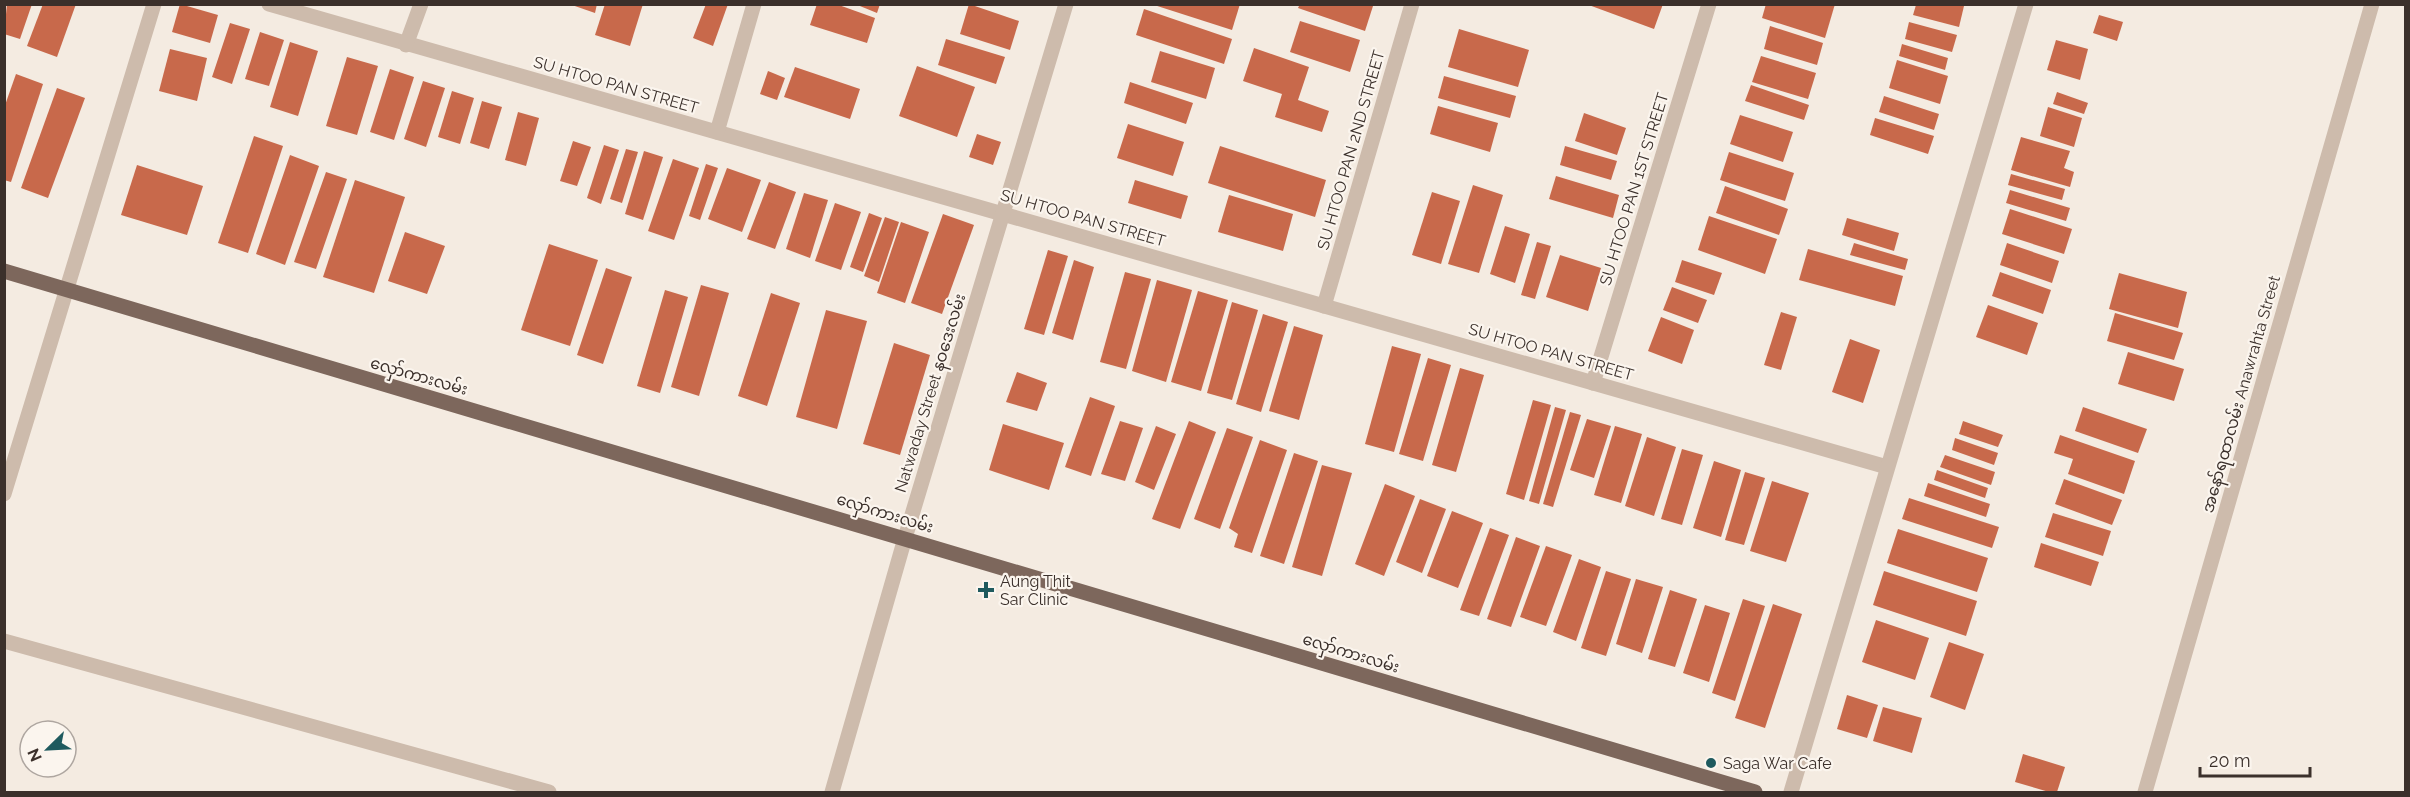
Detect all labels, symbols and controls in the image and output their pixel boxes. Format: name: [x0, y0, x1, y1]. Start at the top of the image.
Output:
street label: SU HTOO PAN 2ND STREET: [1313, 48, 1389, 252]
street label: SU HTOO PAN STREET: [531, 52, 701, 118]
street label: SU HTOO PAN 1ST STREET: [1596, 90, 1672, 288]
street label: SU HTOO PAN STREET: [998, 185, 1168, 251]
street label: အနော်ရထာလမ်း Anawrahta Street: [2196, 272, 2288, 516]
street label: Natwaday Street နဝဒေးလမ်း: [889, 291, 973, 496]
street label: SU HTOO PAN STREET: [1466, 319, 1636, 385]
street label: လှော်ကားလမ်း: [367, 351, 470, 404]
street label: လှော်ကားလမ်း: [833, 487, 936, 542]
place label: Aung Thit Sar Clinic: [1000, 572, 1072, 609]
marker: Aung Thit Sar Clinic: [977, 581, 995, 599]
street label: လှော်ကားလမ်း: [1299, 627, 1402, 682]
north arrow: [18, 719, 78, 779]
scale bar: [2200, 740, 2310, 778]
text: N: [24, 745, 46, 764]
text: 20 m: [2209, 750, 2251, 771]
place label: Saga War Cafe: [1723, 754, 1832, 773]
marker: Saga War Cafe: [1704, 756, 1718, 770]

